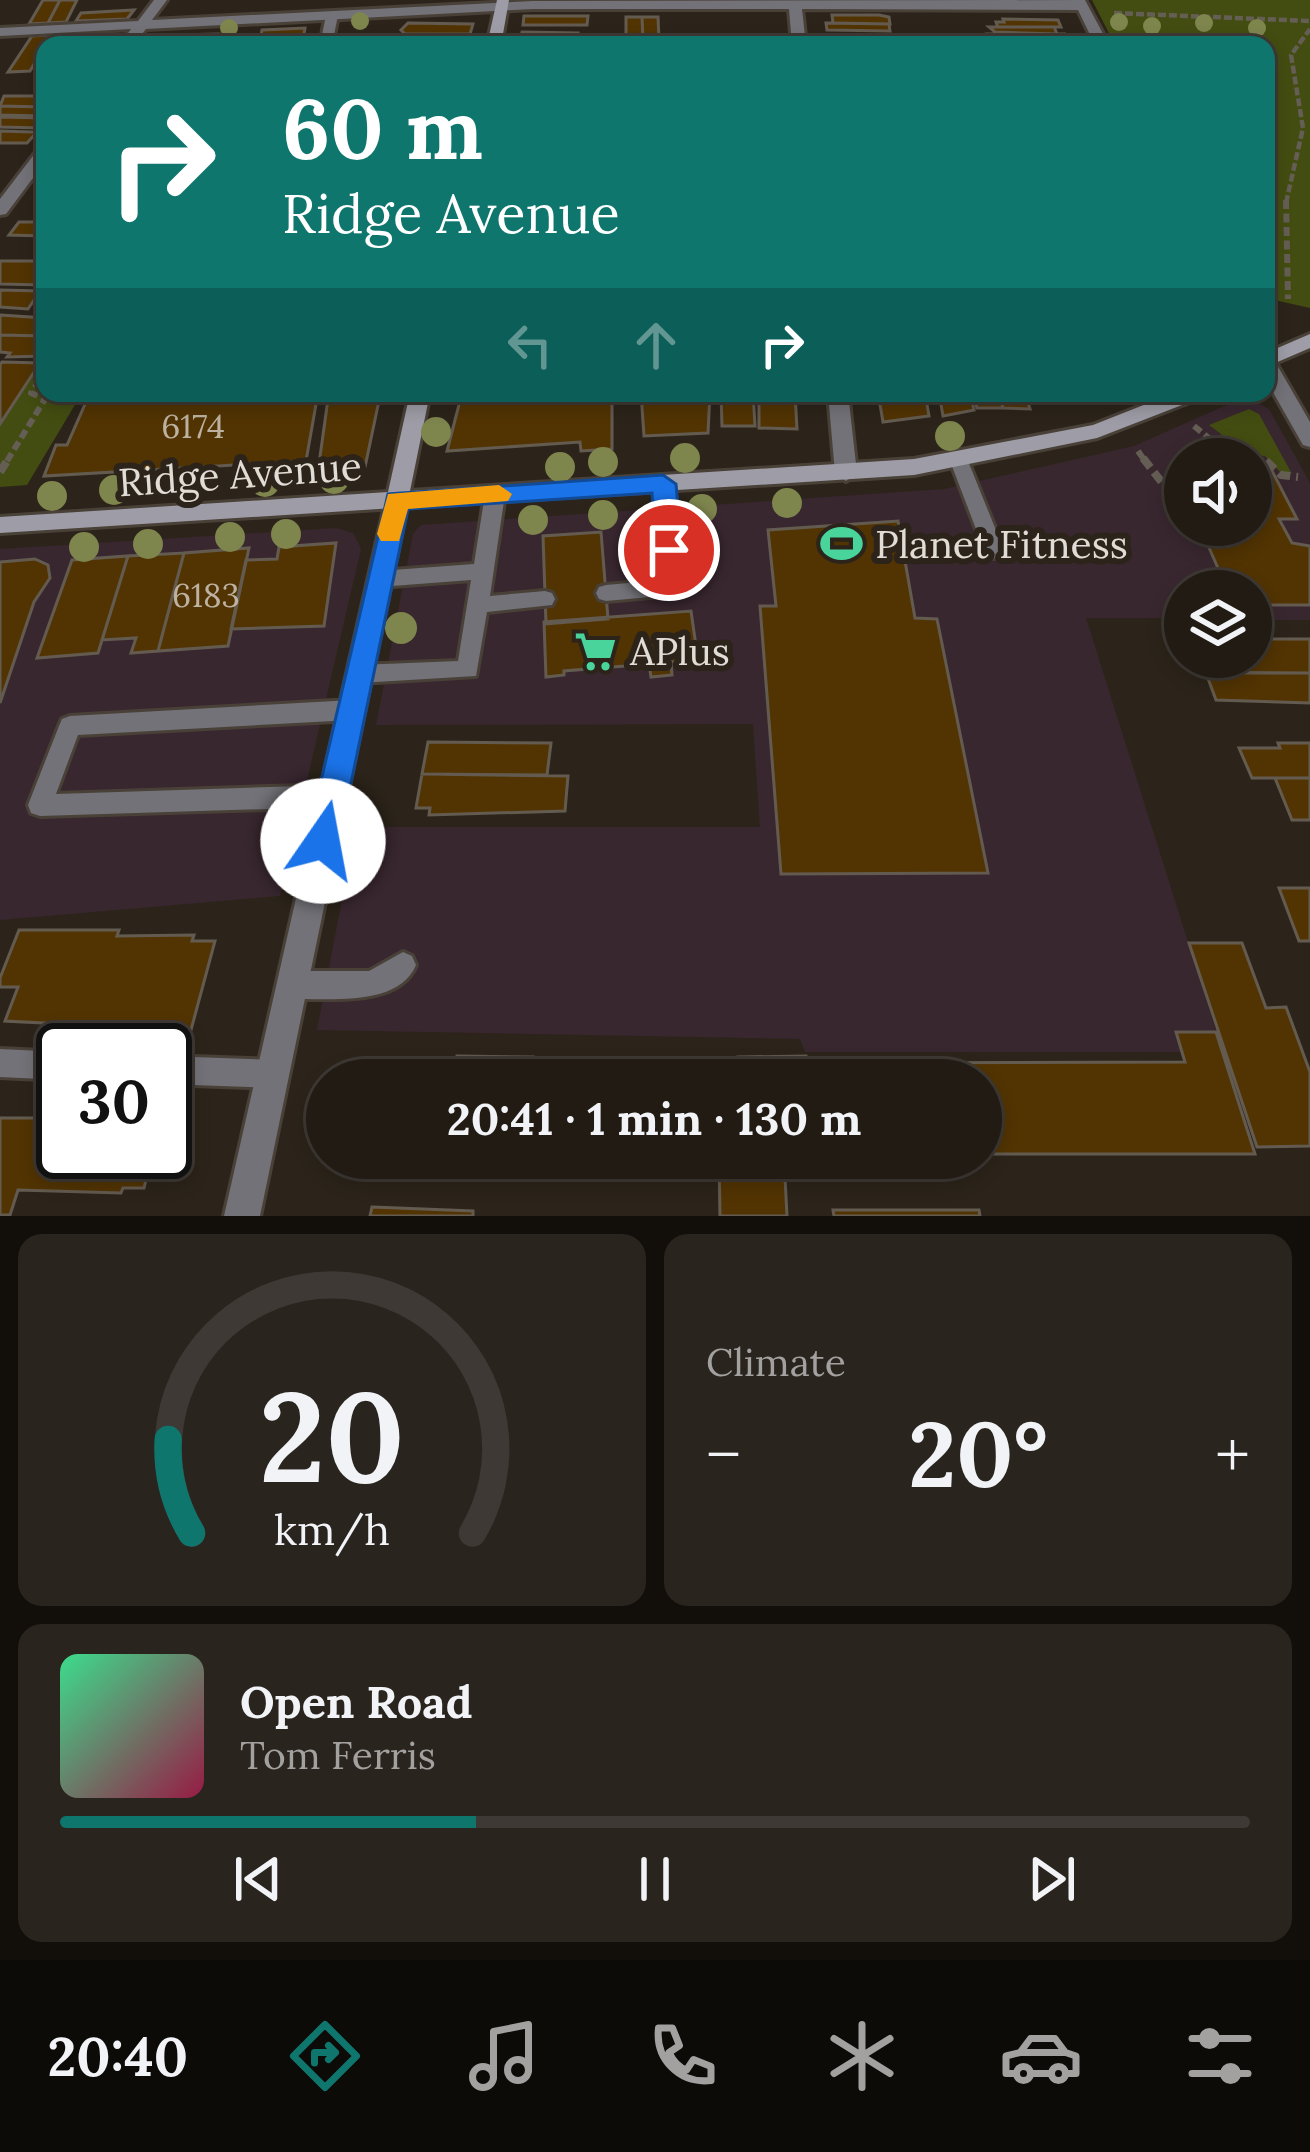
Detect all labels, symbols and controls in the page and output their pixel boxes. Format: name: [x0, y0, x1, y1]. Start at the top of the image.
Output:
text: 60 m: [282, 74, 483, 182]
icon: right: [84, 84, 240, 240]
text: Ridge Avenue: [282, 179, 620, 248]
icon: left: [497, 312, 563, 378]
icon: ahead: [623, 312, 689, 378]
icon: right: [749, 312, 815, 378]
house number: 6174: [161, 405, 225, 447]
map controls: [1164, 438, 1272, 678]
button: sound: [1164, 438, 1272, 546]
street label: Ridge Avenue: [117, 441, 363, 507]
pin: [618, 499, 720, 601]
icon: arrive: [636, 517, 702, 583]
place label: Planet Fitness: [875, 519, 1128, 569]
sports icon: Planet Fitness: [818, 521, 864, 567]
button: layers: [1164, 570, 1272, 678]
house number: 6183: [172, 574, 240, 616]
place label: APlus: [629, 626, 730, 676]
supermarket icon: APlus: [573, 628, 619, 674]
position arrow: [260, 778, 386, 904]
speed limit sign: 30: [36, 1023, 192, 1179]
text: 20:41 · 1 min · 130 m: [447, 1090, 861, 1147]
text: Climate: [706, 1337, 846, 1387]
text: 20: [259, 1356, 405, 1516]
text: 20°: [908, 1396, 1048, 1512]
text: −: [706, 1412, 741, 1496]
text: +: [1215, 1412, 1250, 1496]
text: km/h: [274, 1502, 390, 1557]
text: Open Road: [240, 1673, 473, 1730]
text: Tom Ferris: [240, 1730, 436, 1780]
icon: previous: [225, 1846, 291, 1912]
icon: pause: [622, 1846, 688, 1912]
icon: next: [1019, 1846, 1085, 1912]
icon: directions: [283, 2014, 367, 2098]
icon: music: [462, 2014, 546, 2098]
icon: phone: [641, 2014, 725, 2098]
icon: climate: [820, 2014, 904, 2098]
icon: car: [999, 2014, 1083, 2098]
icon: filters: [1178, 2014, 1262, 2098]
text: 20:40: [48, 2022, 188, 2091]

